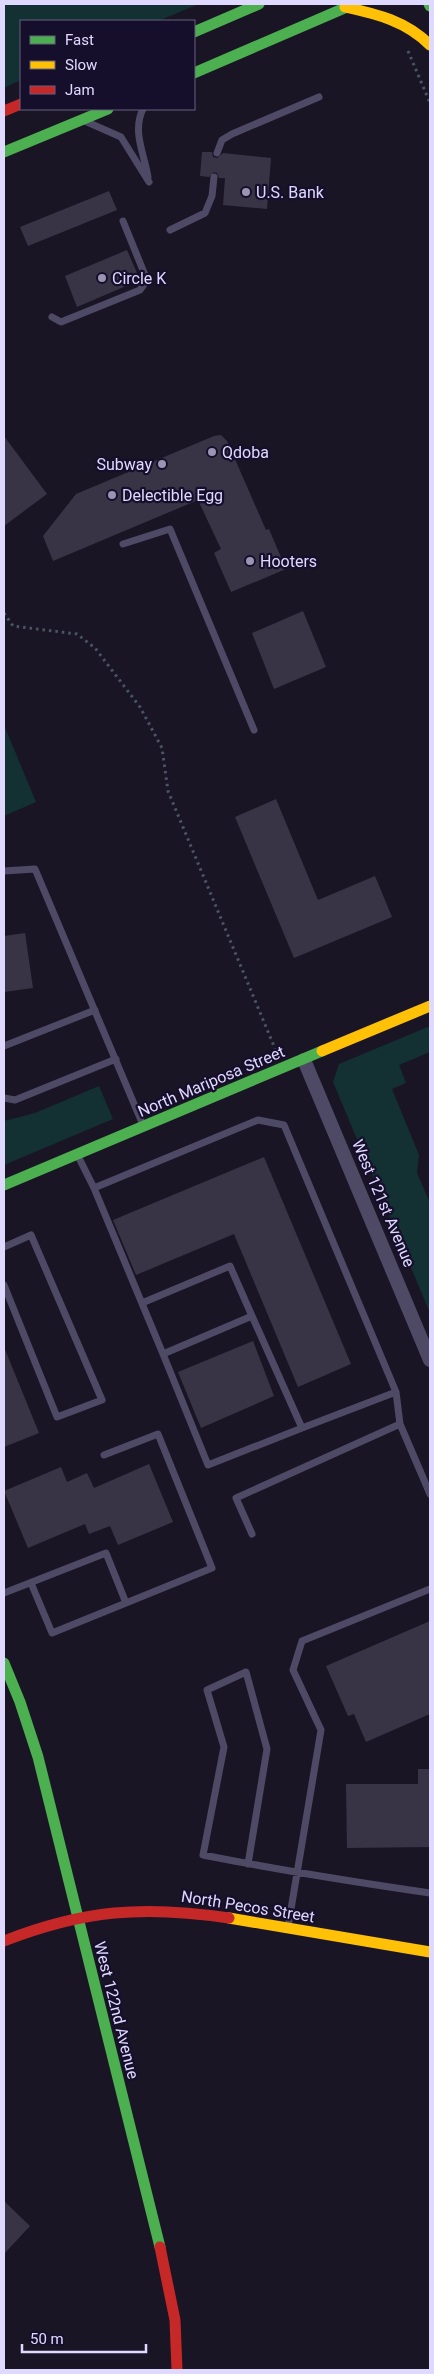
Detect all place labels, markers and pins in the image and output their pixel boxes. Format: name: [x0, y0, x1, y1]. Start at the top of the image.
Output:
place label: U.S. Bank: [256, 183, 325, 202]
marker: U.S. Bank: [240, 186, 252, 198]
place label: Circle K: [112, 269, 167, 288]
marker: Circle K: [96, 272, 108, 284]
place label: Qdoba: [222, 443, 269, 462]
marker: Qdoba: [206, 446, 218, 458]
place label: Subway: [97, 455, 152, 474]
marker: Subway: [156, 458, 168, 470]
place label: Delectible Egg: [122, 486, 223, 505]
marker: Delectible Egg: [106, 489, 118, 501]
place label: Hooters: [260, 552, 317, 571]
marker: Hooters: [244, 555, 256, 567]

